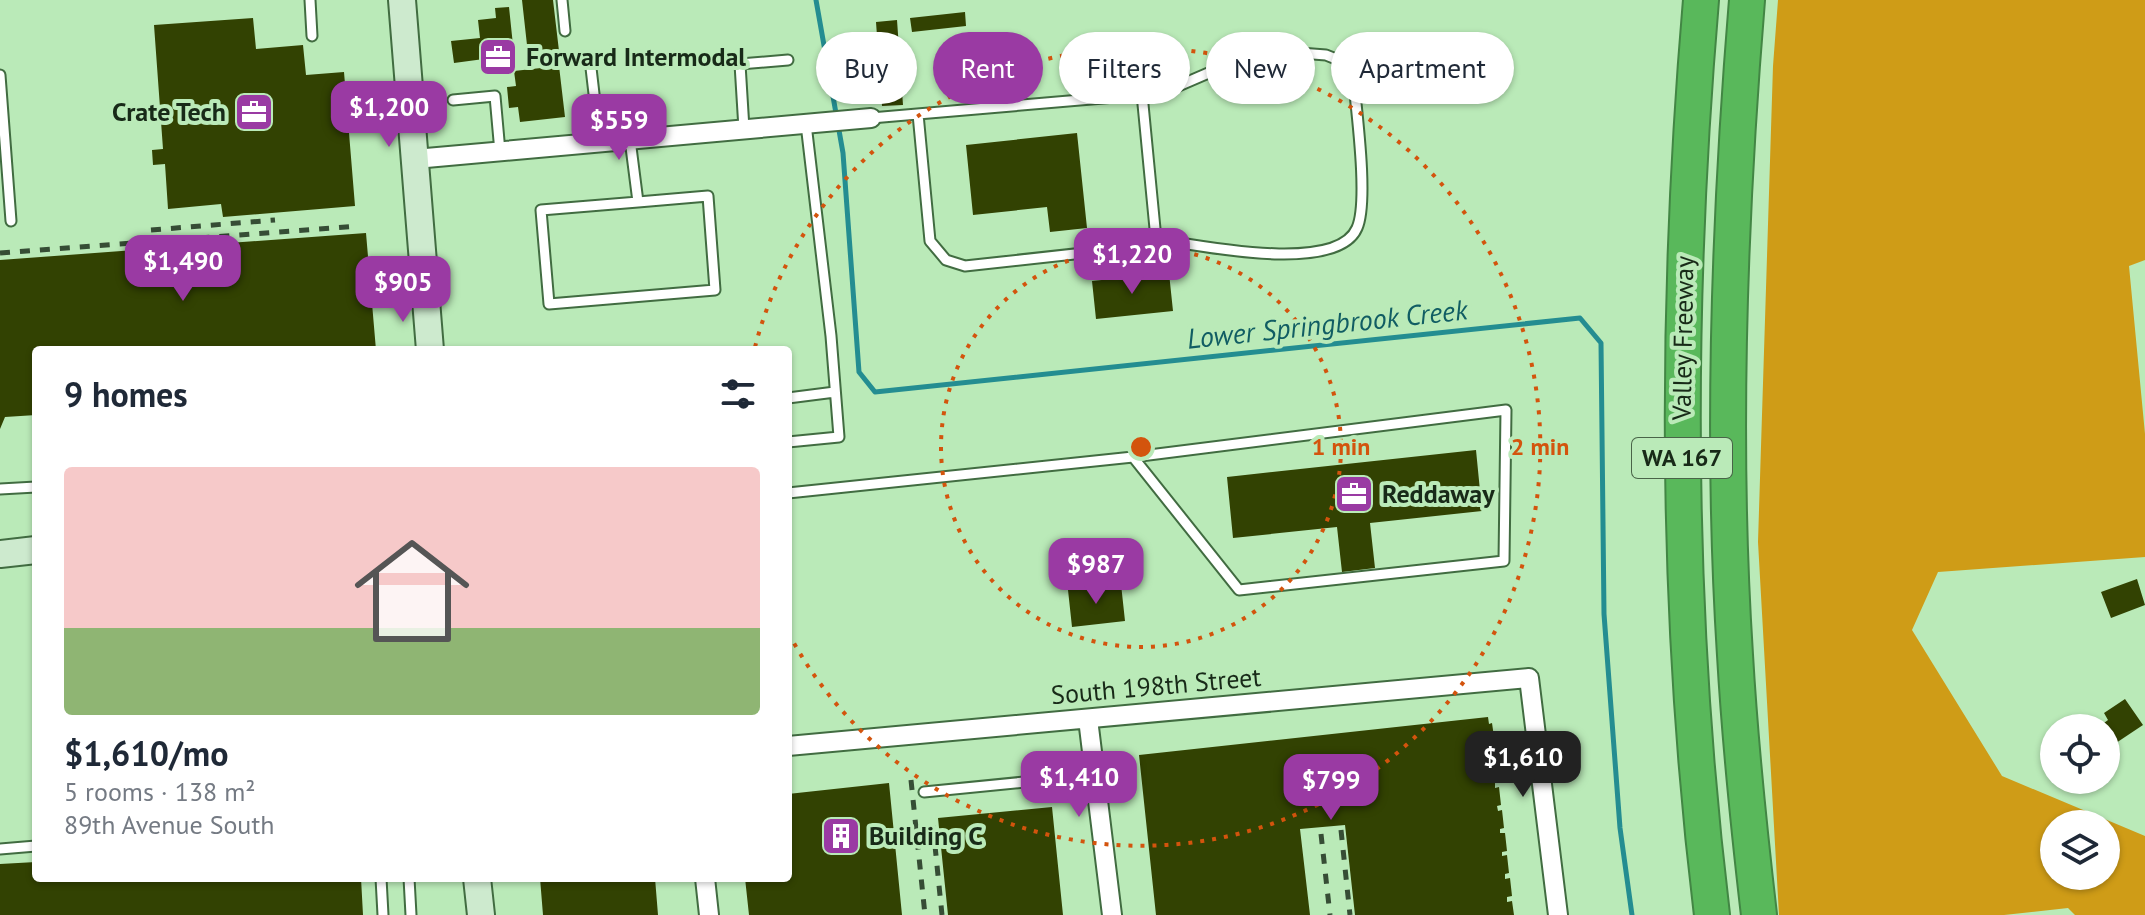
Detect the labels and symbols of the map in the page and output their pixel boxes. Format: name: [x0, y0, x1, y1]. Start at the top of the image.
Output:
office icon: Forward Intermodal: [477, 36, 519, 78]
place label: Forward Intermodal: [526, 40, 746, 73]
pin: $1,200: [324, 81, 454, 149]
office icon: Crate Tech: [233, 91, 275, 133]
pin: $559: [572, 94, 666, 162]
place label: Crate Tech: [112, 95, 226, 128]
pin: $1,220: [1067, 228, 1197, 296]
pin: $1,490: [118, 235, 248, 303]
street label: Valley Freeway: [1665, 255, 1700, 422]
pin: $905: [356, 256, 450, 324]
water label: Lower Springbrook Creek: [1185, 290, 1470, 357]
text: 1 min: [1312, 431, 1370, 462]
text: 2 min: [1511, 431, 1569, 462]
centre of rings: [1127, 433, 1155, 461]
road number: WA 167: [1632, 438, 1732, 478]
office icon: Reddaway: [1333, 473, 1375, 515]
place label: Reddaway: [1382, 477, 1495, 510]
pin: $987: [1049, 538, 1143, 606]
street label: South 198th Street: [1050, 660, 1262, 711]
pin: $1,610: [1458, 731, 1588, 799]
pin: $1,410: [1014, 751, 1144, 819]
pin: $799: [1284, 754, 1378, 822]
building icon: Building C: [820, 815, 862, 857]
place label: Building C: [869, 819, 983, 852]

